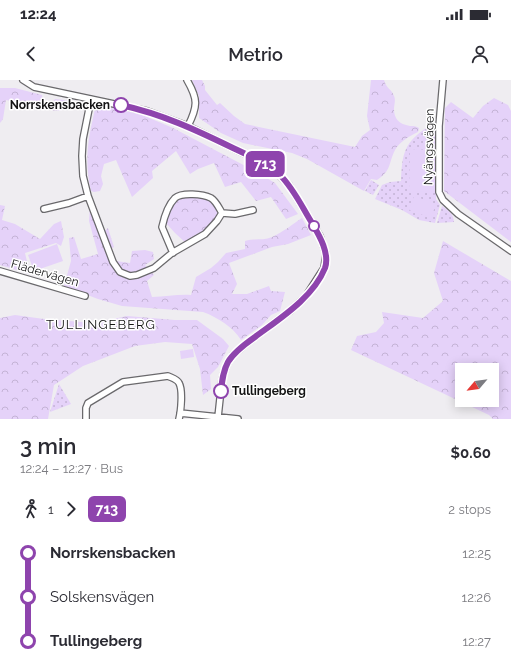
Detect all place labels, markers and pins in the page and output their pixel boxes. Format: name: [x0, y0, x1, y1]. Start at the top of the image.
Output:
marker: Norrskensbacken: [113, 97, 129, 113]
place label: Norrskensbacken: [10, 98, 110, 112]
unlabelled marker: [308, 220, 320, 232]
marker: Tullingeberg: [213, 383, 229, 399]
place label: Tullingeberg: [232, 384, 306, 398]

